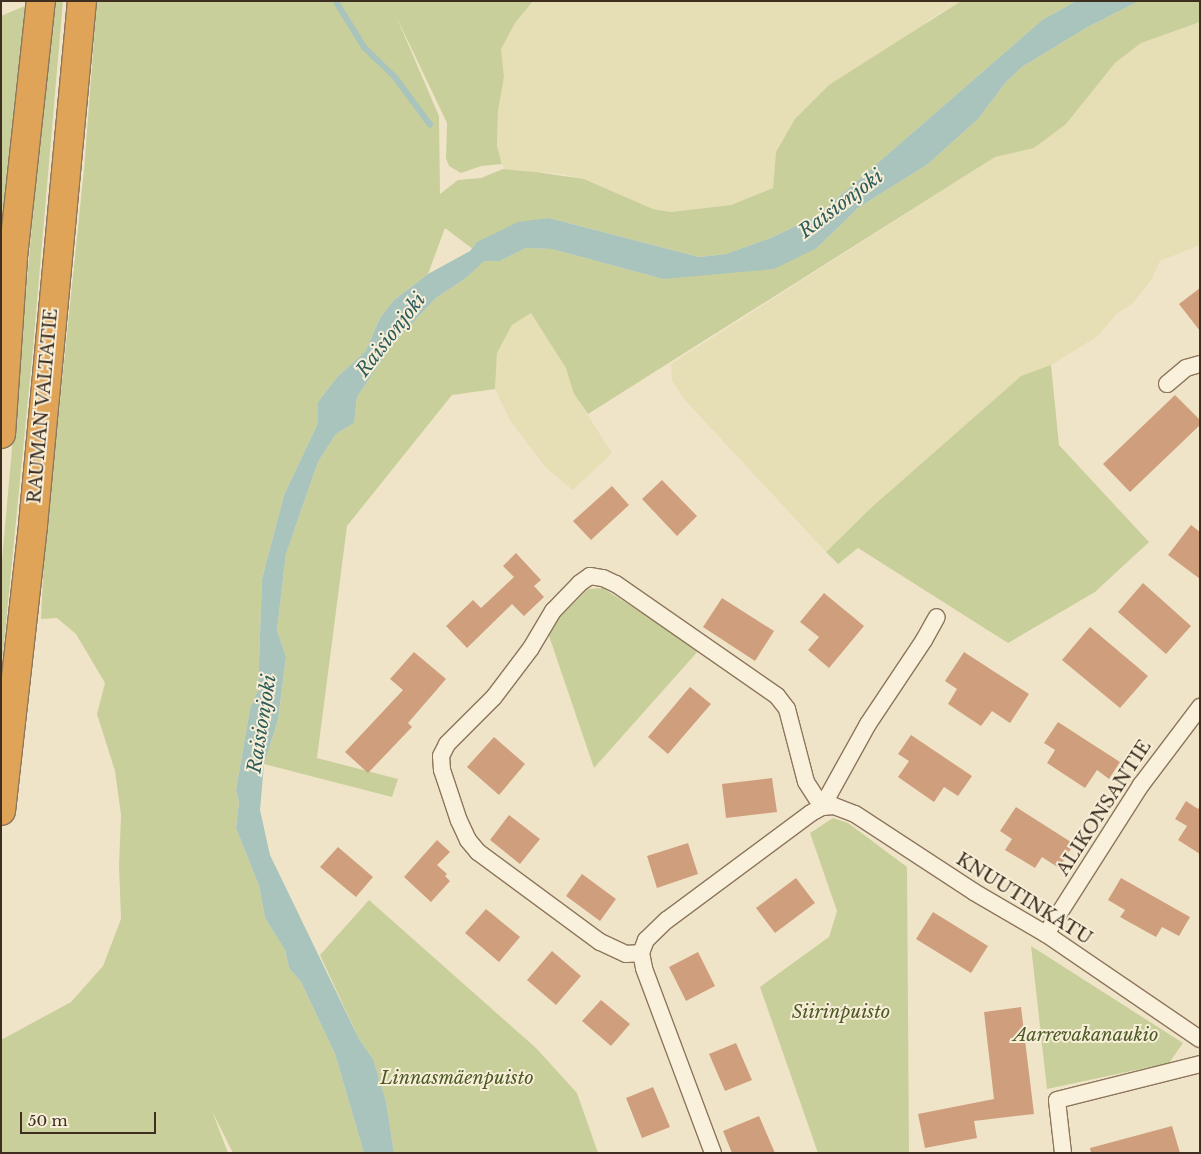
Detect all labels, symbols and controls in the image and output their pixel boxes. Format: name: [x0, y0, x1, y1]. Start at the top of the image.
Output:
water label: Raisionjoki: [794, 165, 888, 243]
water label: Raisionjoki: [351, 289, 431, 381]
street label: RAUMAN VALTATIE: [24, 307, 62, 505]
water label: Raisionjoki: [243, 673, 281, 775]
street label: ALIKONSANTIE: [1052, 736, 1156, 880]
street label: KNUUTINKATU: [952, 849, 1096, 949]
park label: Siirinpuisto: [792, 1001, 890, 1023]
park label: Aarrevakanaukio: [1014, 1024, 1158, 1046]
park label: Linnasmäenpuisto: [380, 1067, 534, 1089]
scale bar: [22, 1102, 159, 1134]
text: 50 m: [28, 1111, 68, 1130]

